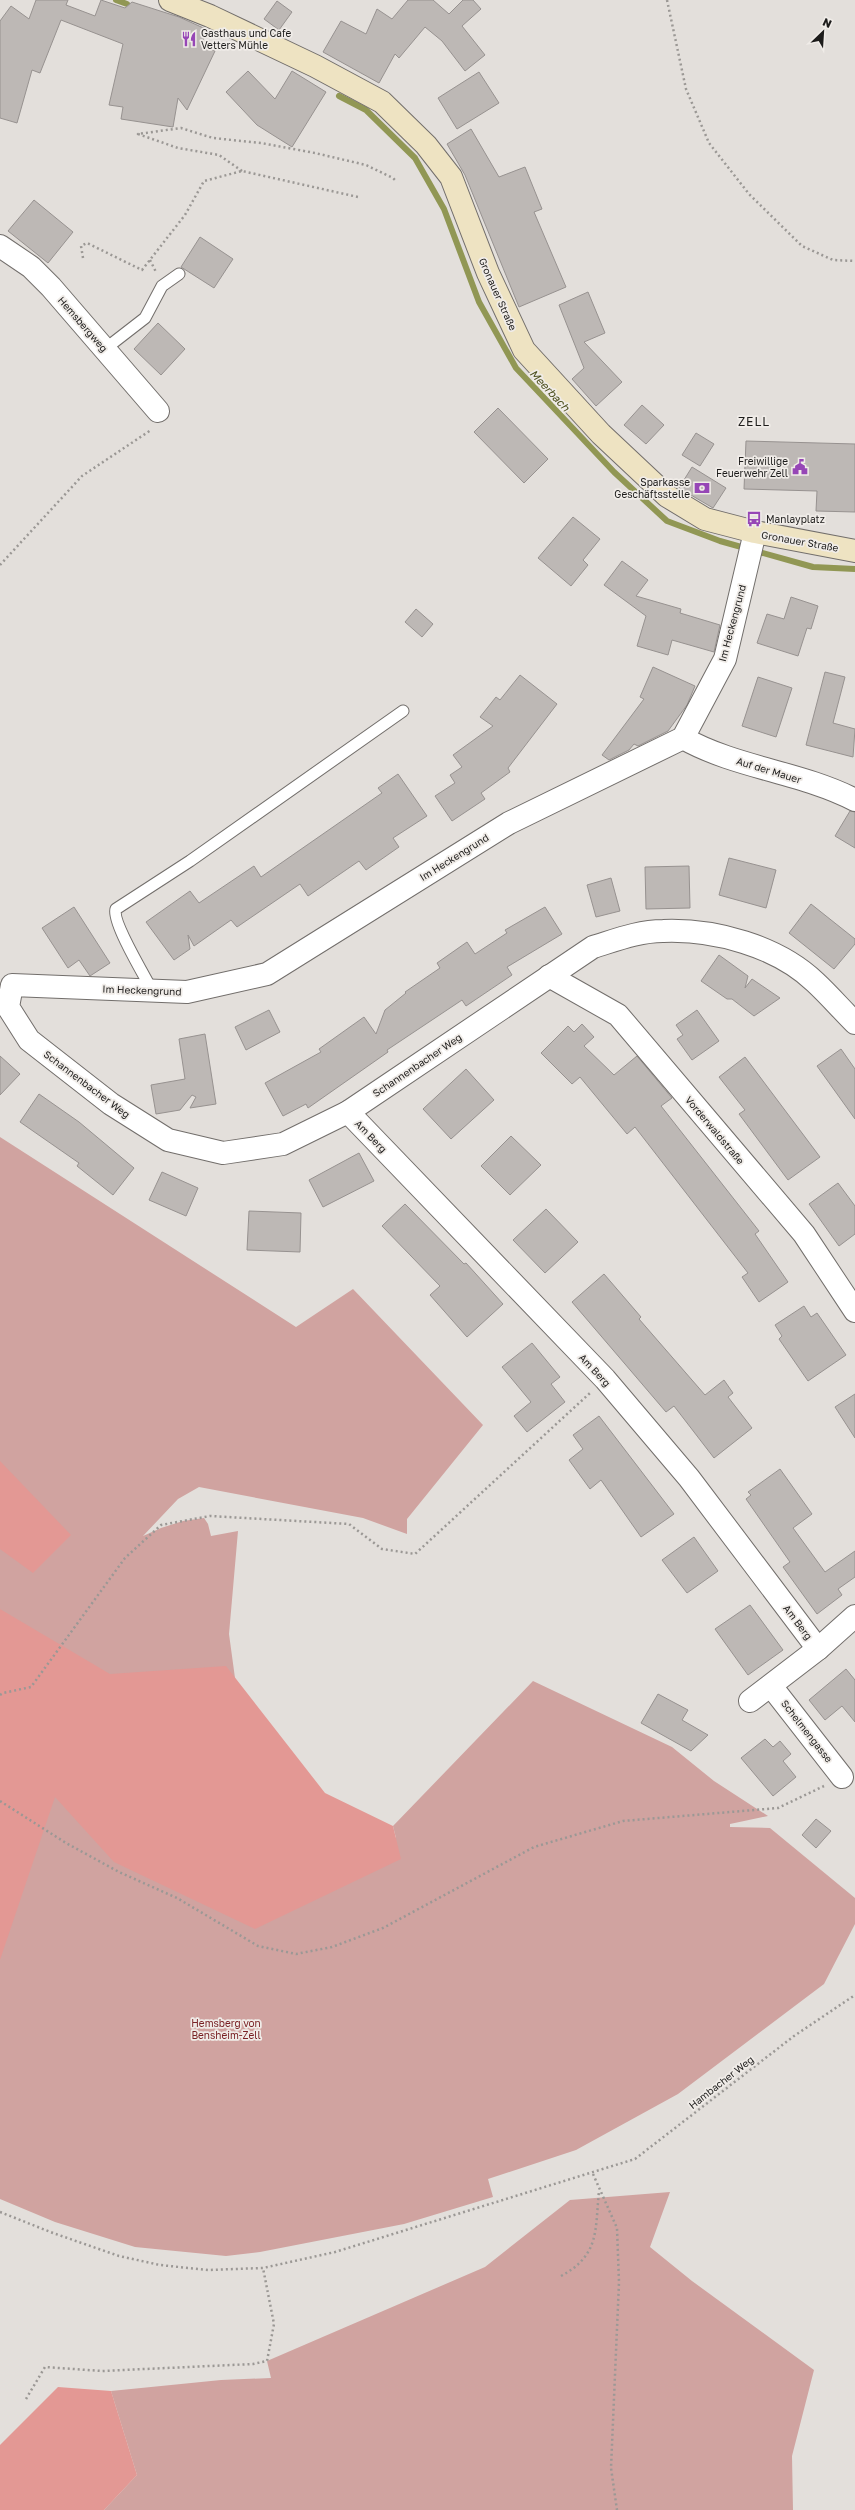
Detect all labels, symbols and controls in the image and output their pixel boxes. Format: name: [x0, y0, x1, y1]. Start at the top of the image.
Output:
north arrow: [803, 12, 843, 52]
text: N: [821, 15, 834, 30]
place label: Gasthaus und Cafe Vetters Mühle: [201, 27, 291, 51]
restaurant icon: Gasthaus und Cafe Vetters Mühle: [180, 30, 198, 48]
street label: Gronauer Straße: [477, 256, 519, 332]
street label: Hemsbergweg: [56, 294, 110, 354]
water label: Meerbach: [527, 366, 573, 414]
district label: ZELL: [738, 414, 770, 429]
place label: Freiwillige Feuerwehr Zell: [716, 455, 788, 479]
public building icon: Freiwillige Feuerwehr Zell: [791, 458, 809, 476]
place label: Sparkasse Geschäftsstelle: [614, 476, 690, 500]
bank icon: Sparkasse Geschäftsstelle: [693, 479, 711, 497]
bus stop icon: Manlayplatz: [745, 510, 763, 528]
place label: Manlayplatz: [766, 513, 825, 525]
street label: Gronauer Straße: [760, 528, 840, 554]
street label: Im Heckengrund: [716, 583, 748, 663]
street label: Auf der Mauer: [735, 754, 803, 786]
street label: Im Heckengrund: [417, 831, 491, 883]
street label: Im Heckengrund: [102, 983, 182, 997]
street label: Schannenbacher Weg: [370, 1031, 464, 1099]
street label: Schannenbacher Weg: [42, 1048, 132, 1120]
street label: Vorderwaldstraße: [683, 1094, 747, 1167]
street label: Am Berg: [353, 1117, 389, 1155]
street label: Am Berg: [577, 1351, 613, 1389]
street label: Am Berg: [781, 1602, 815, 1642]
street label: Schelmengasse: [779, 1697, 835, 1765]
park label: Hemsberg von Bensheim-Zell: [191, 2017, 261, 2041]
street label: Hambacher Weg: [686, 2053, 756, 2111]

